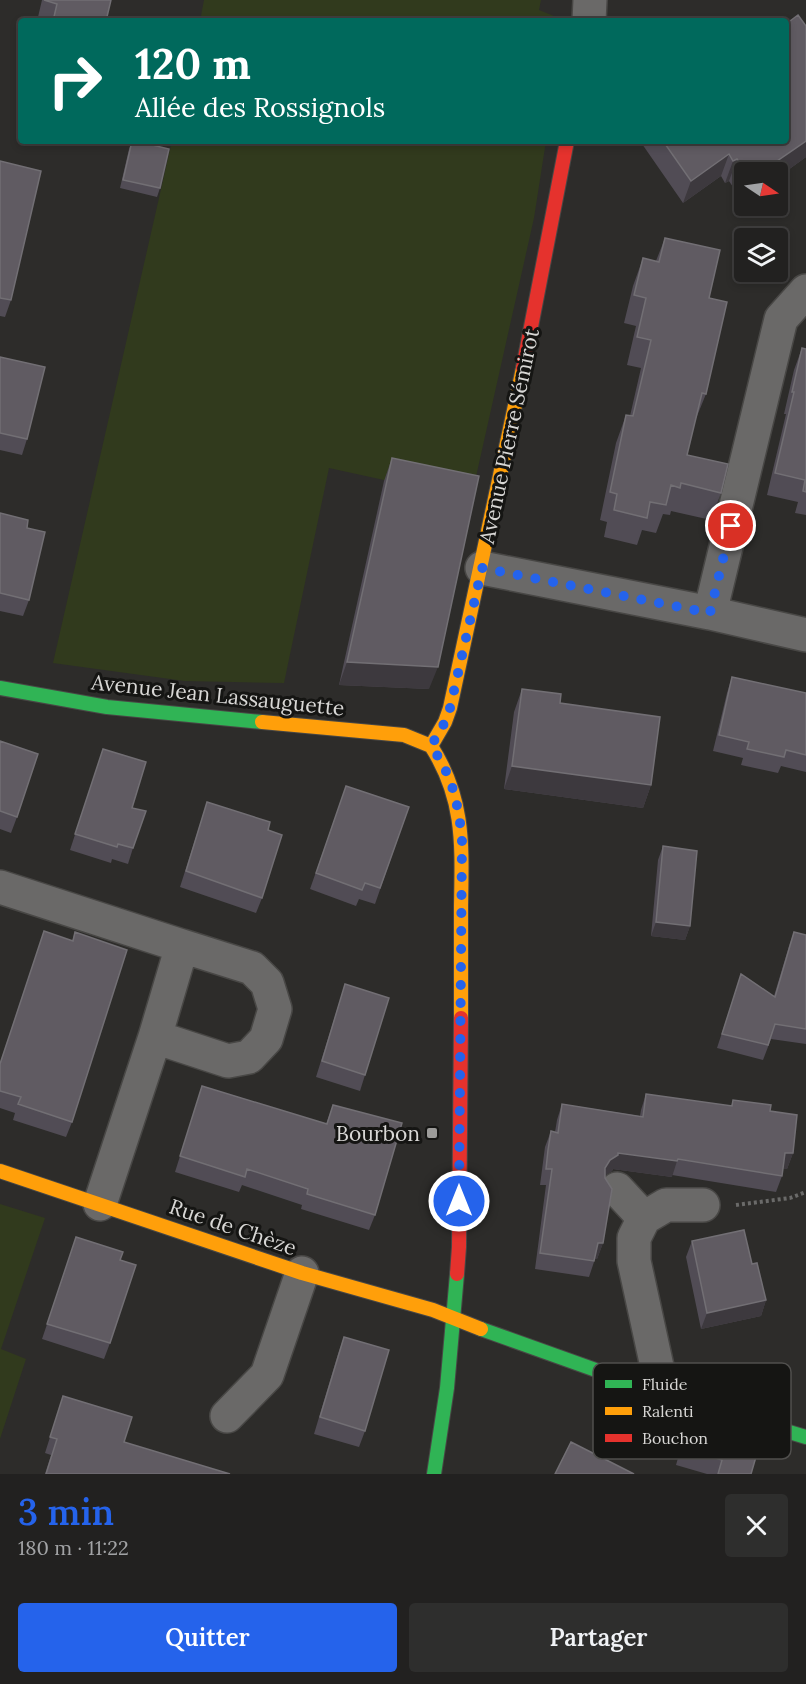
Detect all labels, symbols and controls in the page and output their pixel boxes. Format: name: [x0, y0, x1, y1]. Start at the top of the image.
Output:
text: 120 m: [135, 37, 251, 91]
icon: right: [36, 42, 114, 120]
text: Allée des Rossignols: [135, 90, 385, 124]
north arrow: [734, 162, 788, 216]
map controls: [734, 162, 788, 282]
button: layers: [734, 228, 788, 282]
street label: Avenue Pierre Sémirot: [473, 325, 545, 547]
pin: [705, 500, 756, 551]
icon: arrive: [714, 509, 747, 542]
street label: Avenue Jean Lassauguette: [89, 668, 346, 722]
place label: Bourbon: [336, 1120, 420, 1147]
marker: Bourbon: [425, 1126, 439, 1140]
position arrow: [427, 1169, 491, 1233]
street label: Rue de Chèze: [166, 1193, 300, 1261]
legend: [593, 1363, 791, 1459]
text: Fluide: [642, 1374, 688, 1394]
text: Ralenti: [642, 1401, 694, 1421]
text: Bouchon: [642, 1428, 708, 1448]
text: 3 min: [18, 1489, 114, 1535]
button: close: [725, 1494, 788, 1557]
text: 180 m · 11:22: [18, 1535, 129, 1560]
button: Quitter: [18, 1603, 397, 1672]
button: Partager: [409, 1603, 788, 1672]

